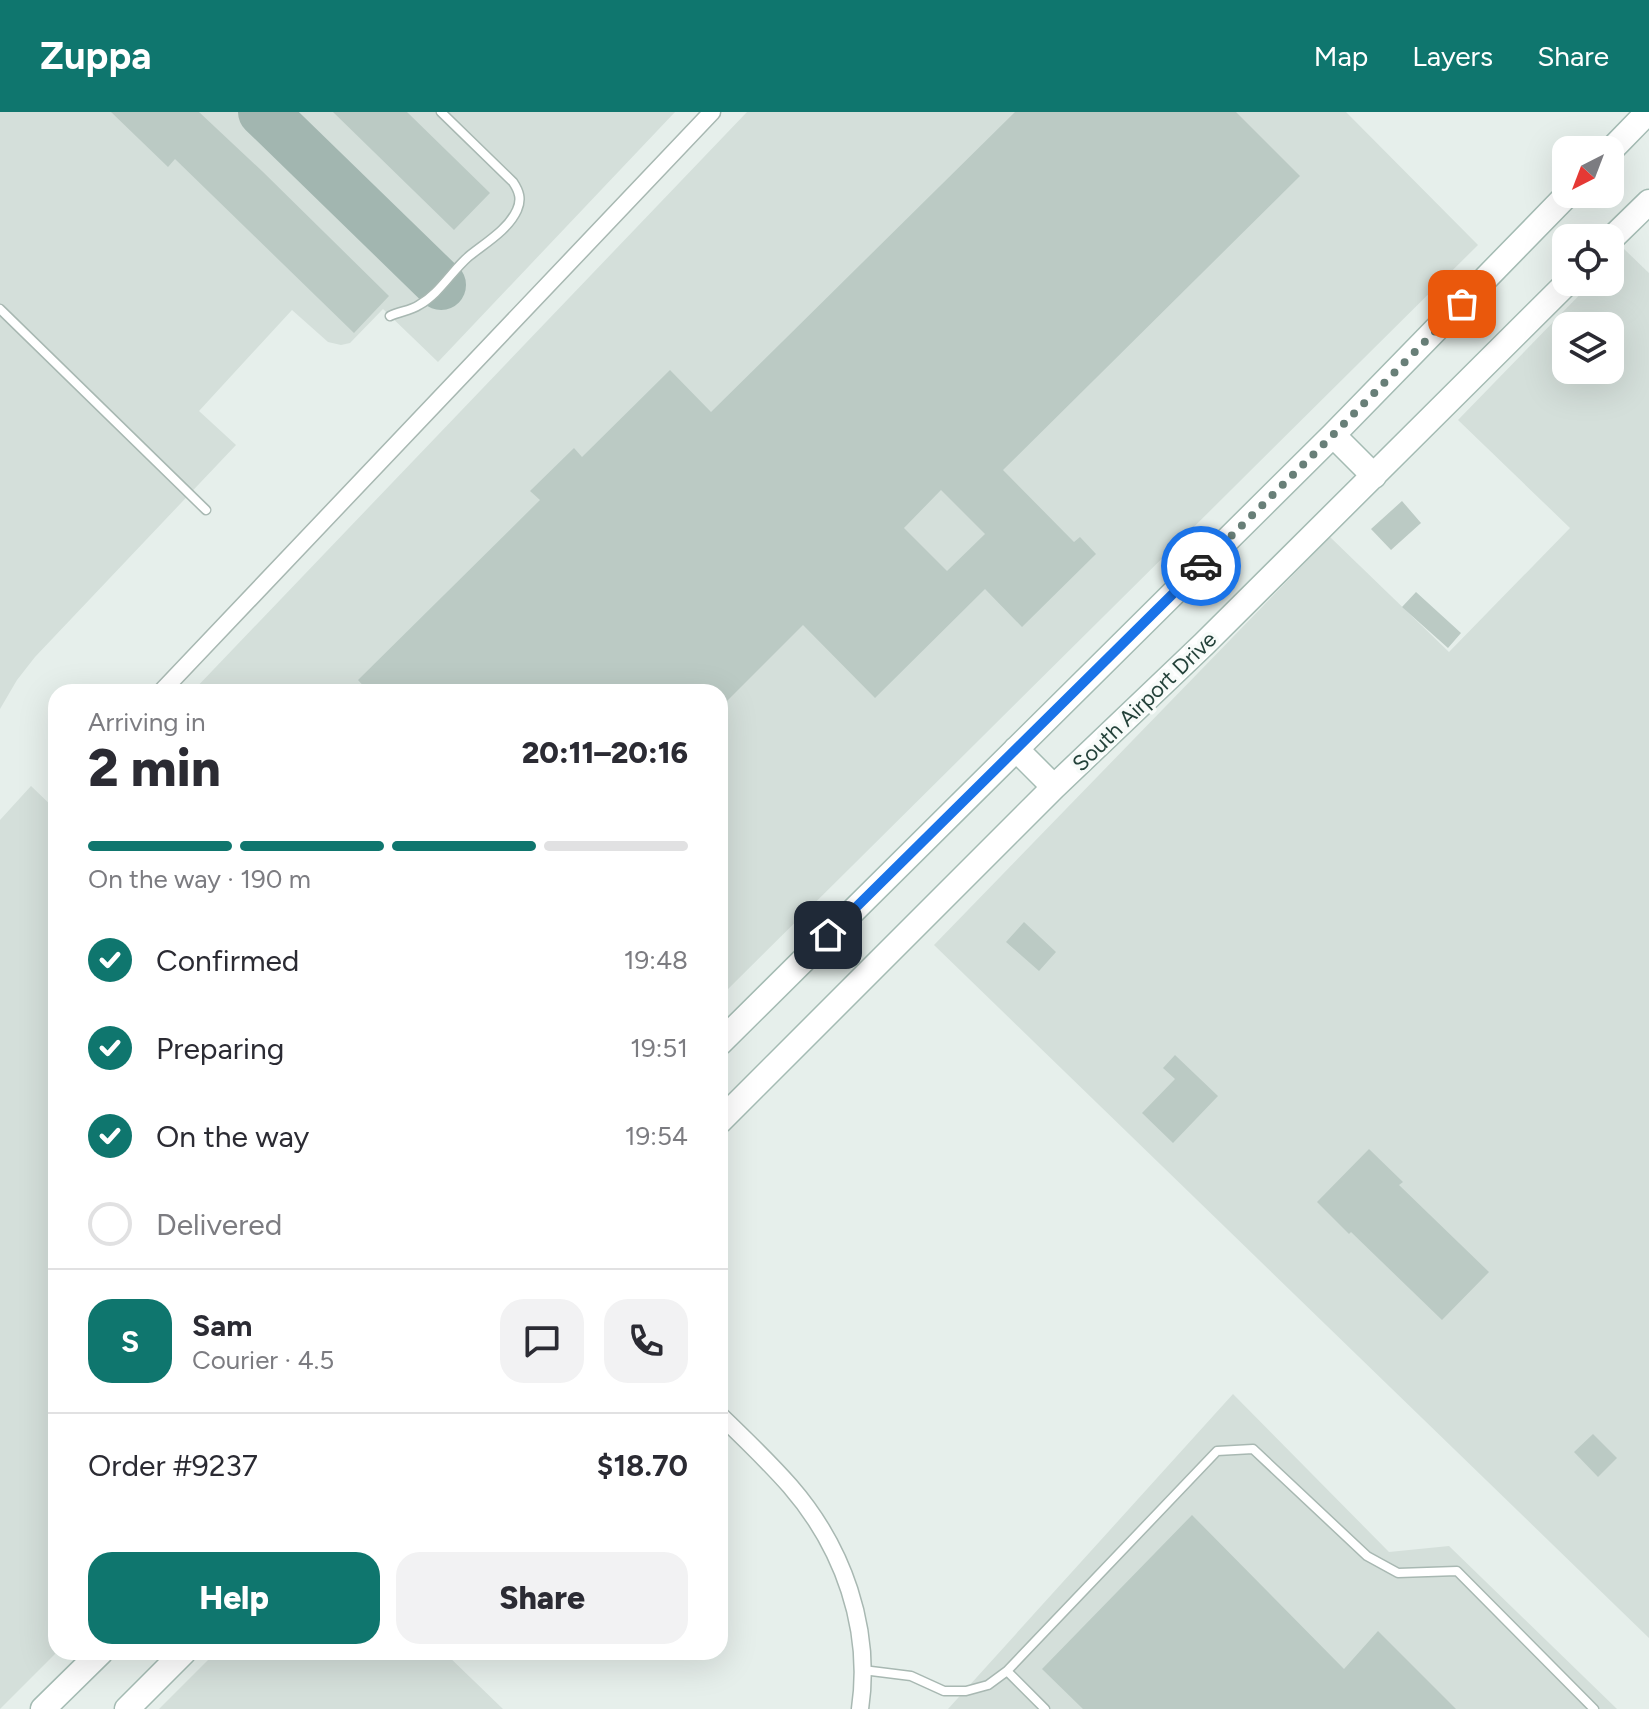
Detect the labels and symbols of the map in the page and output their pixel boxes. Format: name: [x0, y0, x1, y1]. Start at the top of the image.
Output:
north arrow: [1552, 136, 1624, 208]
pin: [1428, 270, 1496, 338]
courier: [1161, 526, 1241, 606]
street label: South Airport Drive: [1067, 626, 1222, 777]
pin: [794, 901, 862, 969]

